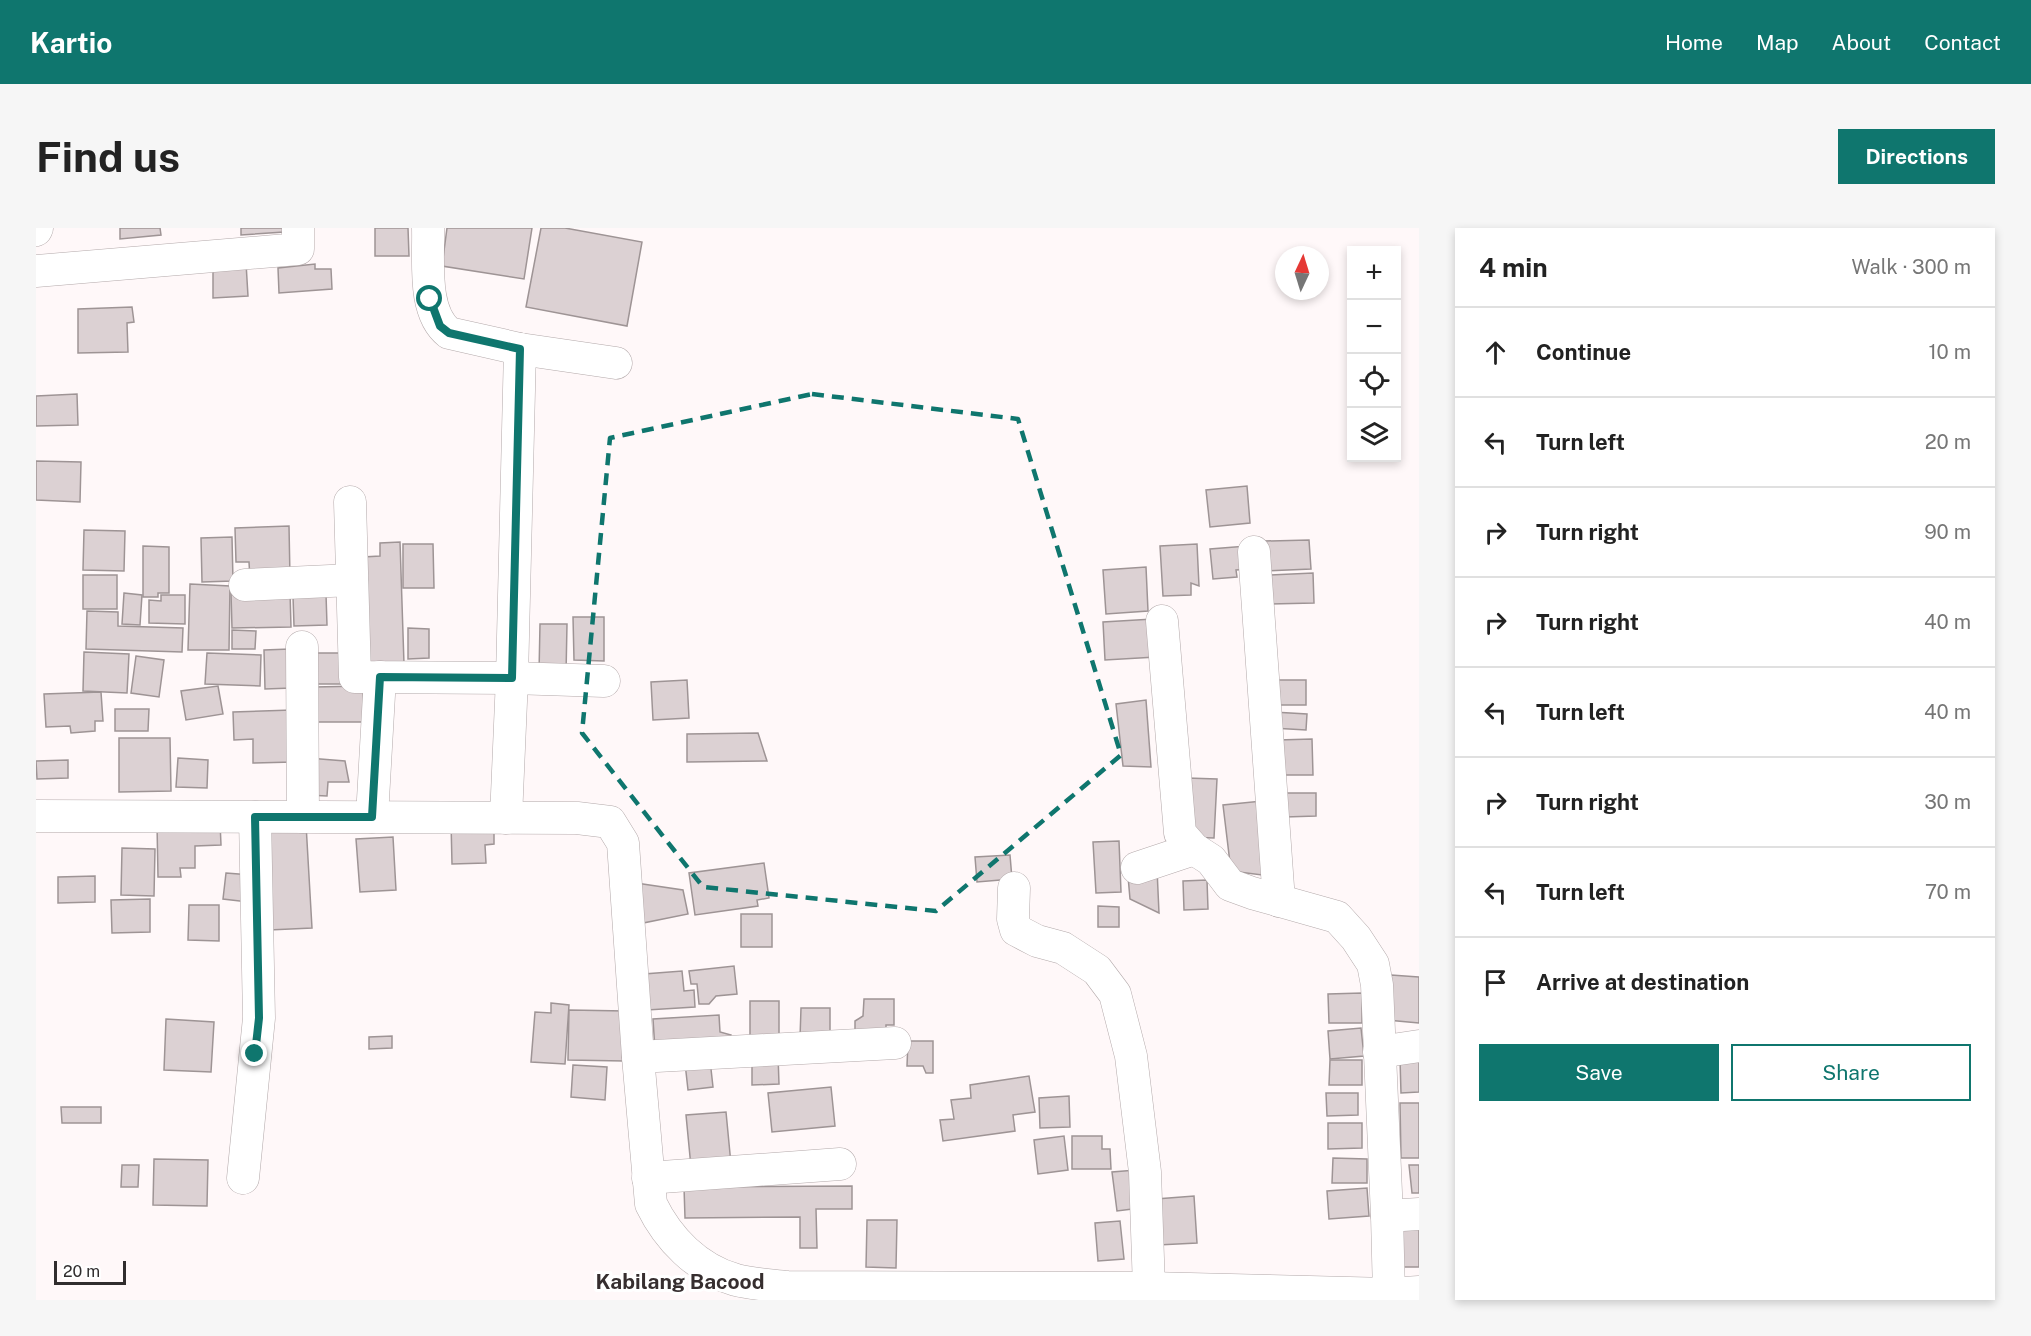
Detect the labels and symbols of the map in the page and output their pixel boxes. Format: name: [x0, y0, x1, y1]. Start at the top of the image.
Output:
north arrow: [1275, 246, 1329, 300]
route start: [416, 285, 442, 311]
route end: [241, 1040, 267, 1066]
scale bar: [54, 1258, 126, 1286]
district label: Kabilang Bacood: [596, 1269, 764, 1294]

